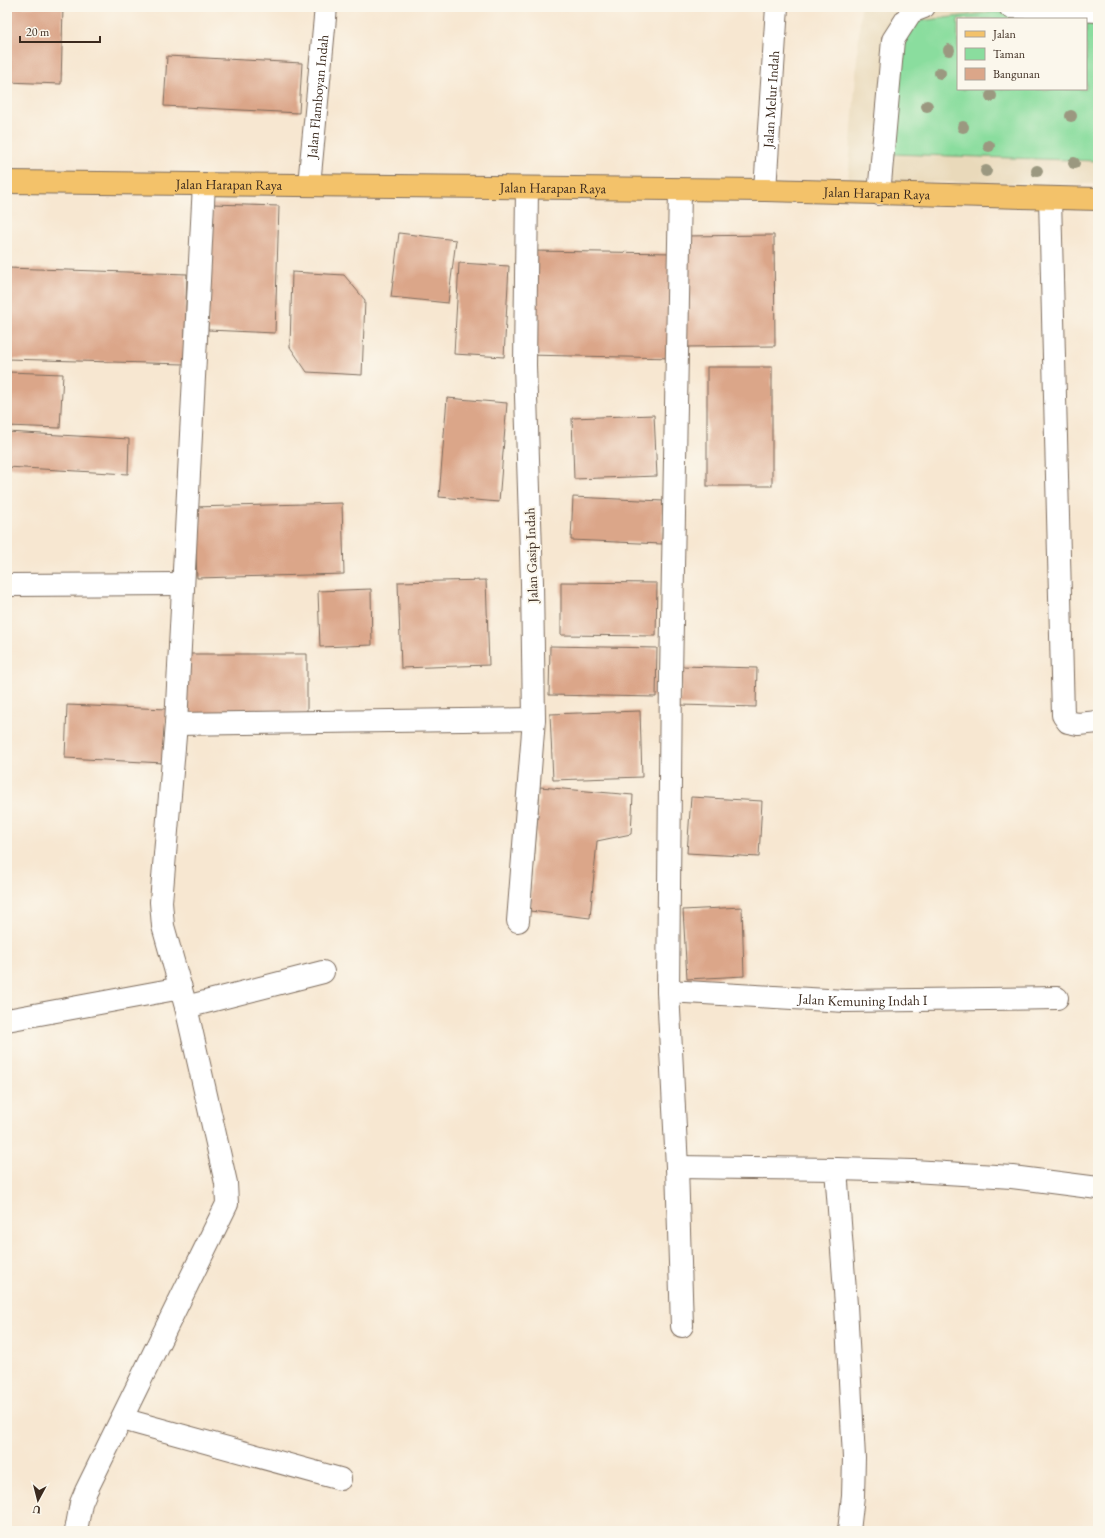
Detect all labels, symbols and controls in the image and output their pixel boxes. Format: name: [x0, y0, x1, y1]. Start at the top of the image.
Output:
scale bar: [20, 18, 100, 44]
legend: [957, 18, 1087, 90]
text: 20 m: [26, 24, 50, 40]
text: Jalan: [992, 26, 1017, 42]
street label: Jalan Flamboyan Indah: [303, 34, 332, 160]
text: Taman: [993, 46, 1026, 62]
street label: Jalan Melur Indah: [759, 50, 783, 150]
text: Bangunan: [993, 66, 1041, 82]
street label: Jalan Harapan Raya: [175, 175, 283, 194]
street label: Jalan Harapan Raya: [499, 178, 607, 197]
street label: Jalan Harapan Raya: [822, 183, 931, 203]
street label: Jalan Gasip Indah: [520, 507, 542, 604]
street label: Jalan Kemuning Indah I: [796, 989, 928, 1010]
north arrow: [18, 1480, 58, 1520]
text: U: [31, 1502, 42, 1517]

